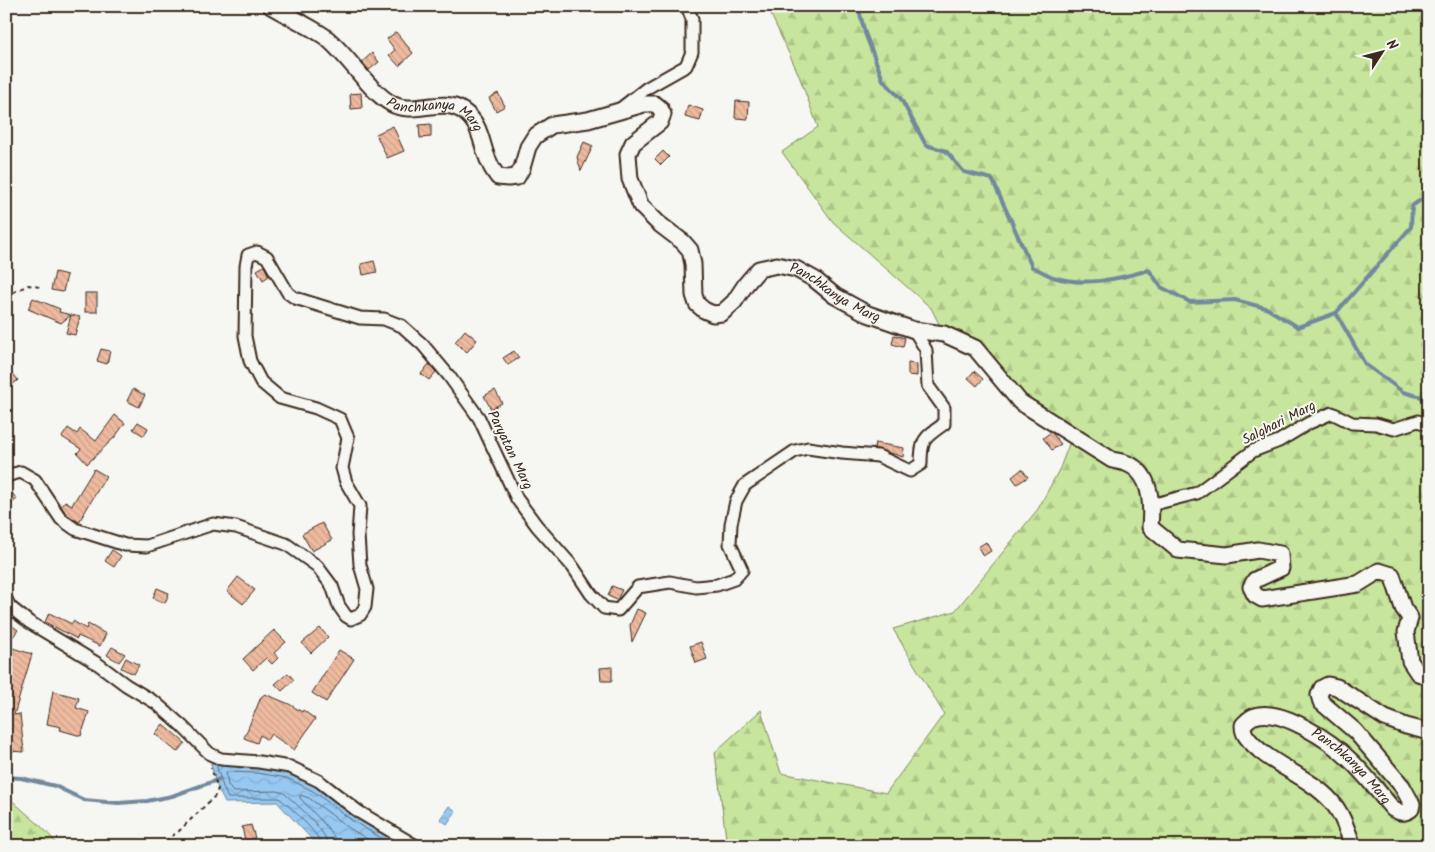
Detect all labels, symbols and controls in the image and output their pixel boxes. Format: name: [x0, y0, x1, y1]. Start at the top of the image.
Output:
north arrow: [1358, 28, 1408, 78]
text: N: [1380, 35, 1403, 55]
street label: Panchkanya Marg: [382, 92, 489, 135]
street label: Panchkanya Marg: [788, 257, 883, 328]
street label: Salghari Marg: [1238, 395, 1320, 451]
street label: Paryatan Marg: [481, 407, 539, 493]
street label: Panchkanya Marg: [1307, 723, 1396, 810]

